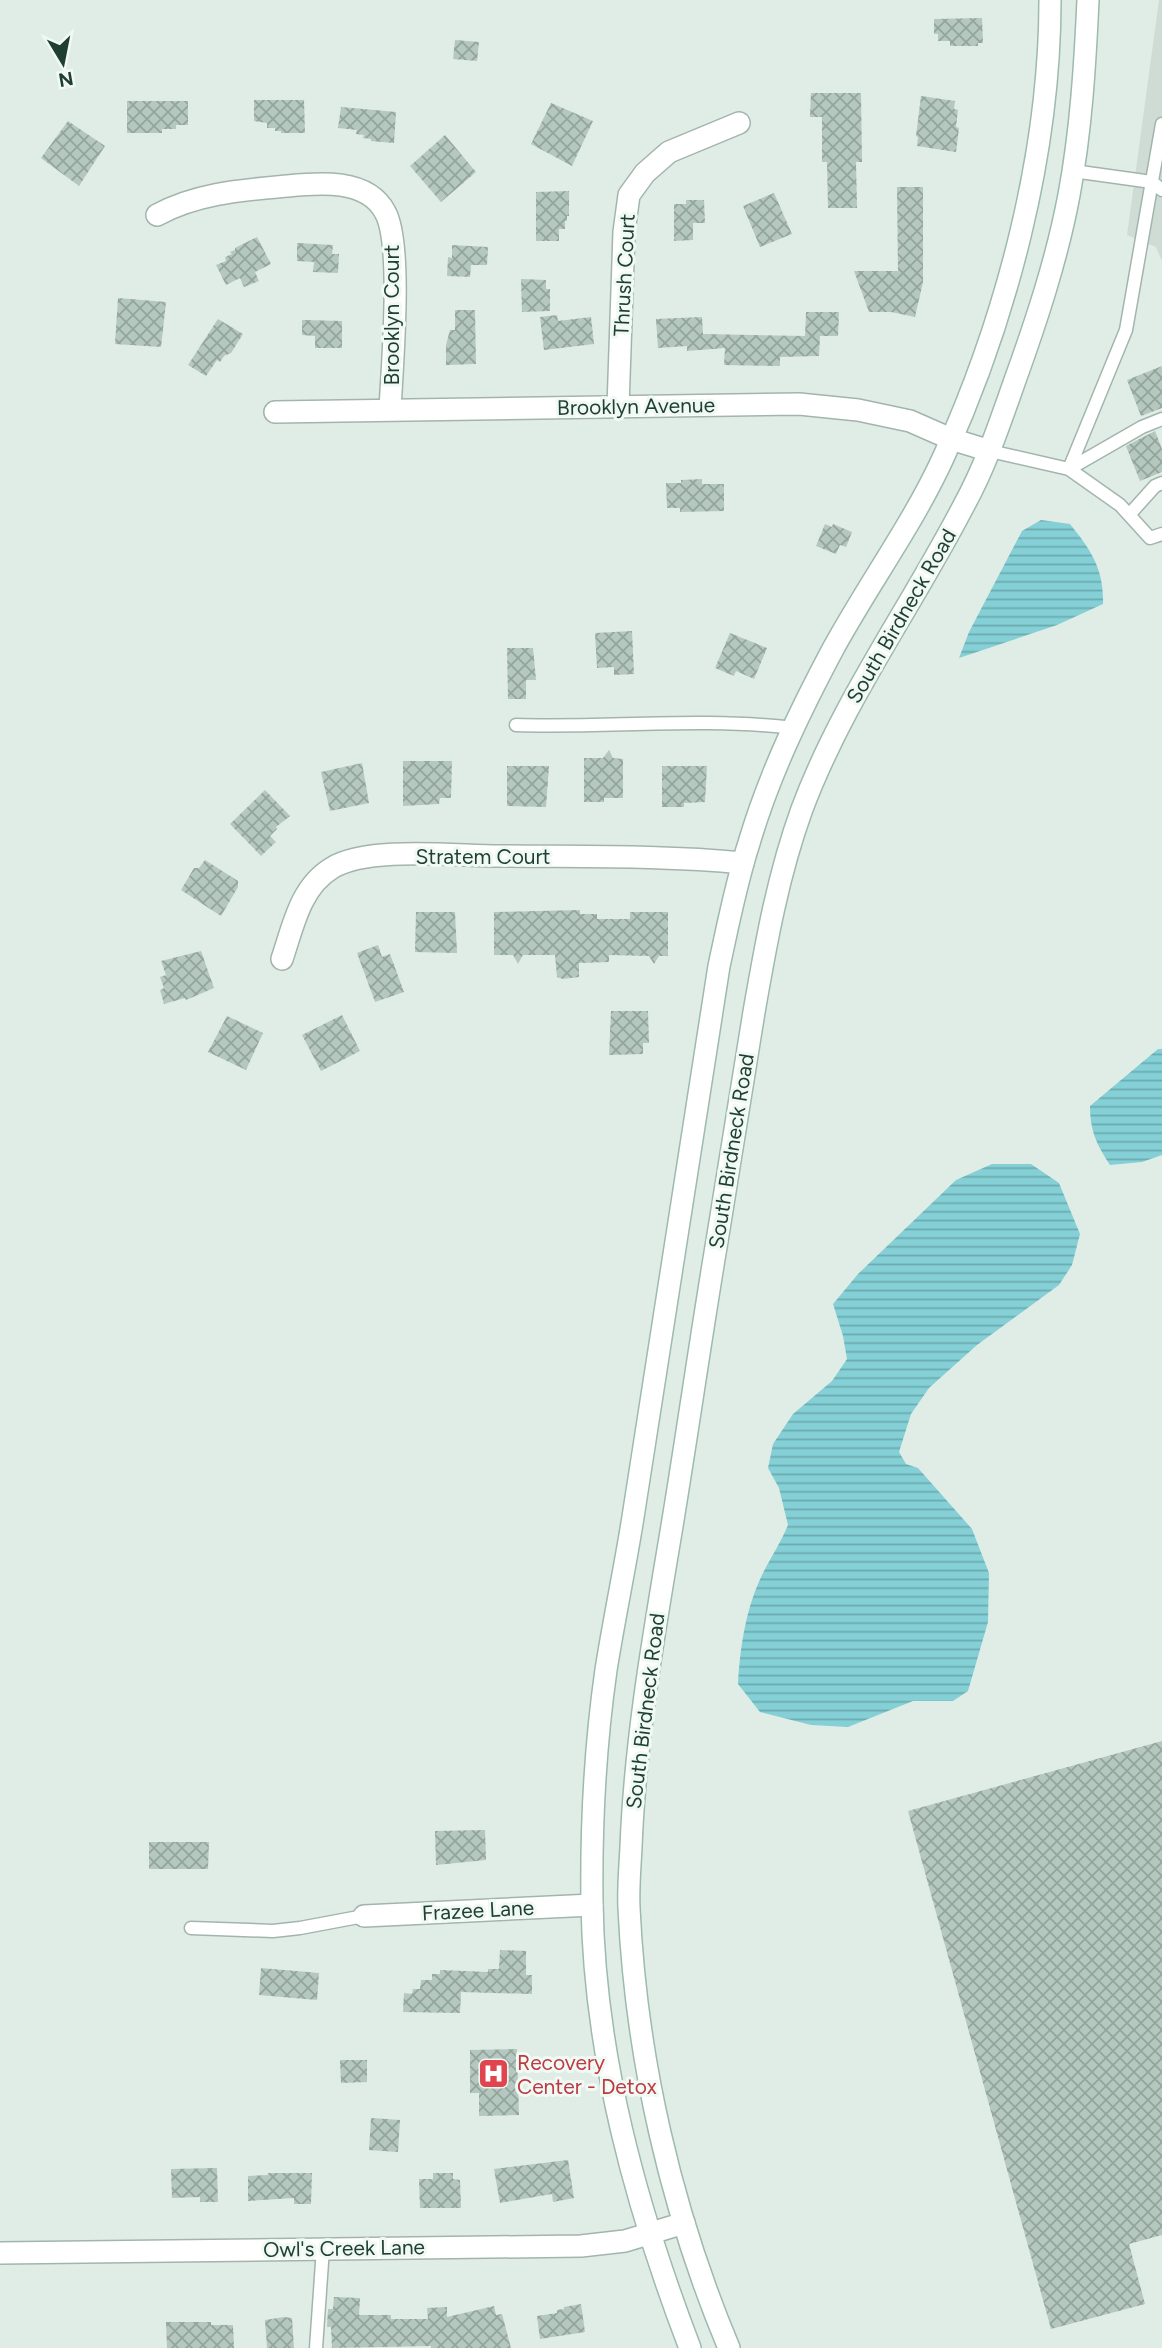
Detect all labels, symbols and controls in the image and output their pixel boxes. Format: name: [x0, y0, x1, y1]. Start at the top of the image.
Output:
north arrow: [28, 28, 98, 98]
text: N: [57, 67, 75, 92]
street label: Thrush Court: [608, 213, 640, 337]
street label: Brooklyn Court: [379, 244, 404, 386]
street label: Brooklyn Avenue: [557, 392, 715, 420]
street label: South Birdneck Road: [841, 524, 961, 708]
street label: Stratem Court: [415, 844, 551, 869]
street label: South Birdneck Road: [703, 1052, 759, 1250]
street label: South Birdneck Road: [621, 1612, 669, 1810]
street label: Frazee Lane: [421, 1895, 535, 1925]
place label: Recovery Center - Detox: [517, 2050, 657, 2099]
hospital icon: Recovery Center - Detox: [477, 2057, 511, 2091]
street label: Owl's Creek Lane: [263, 2234, 425, 2262]

